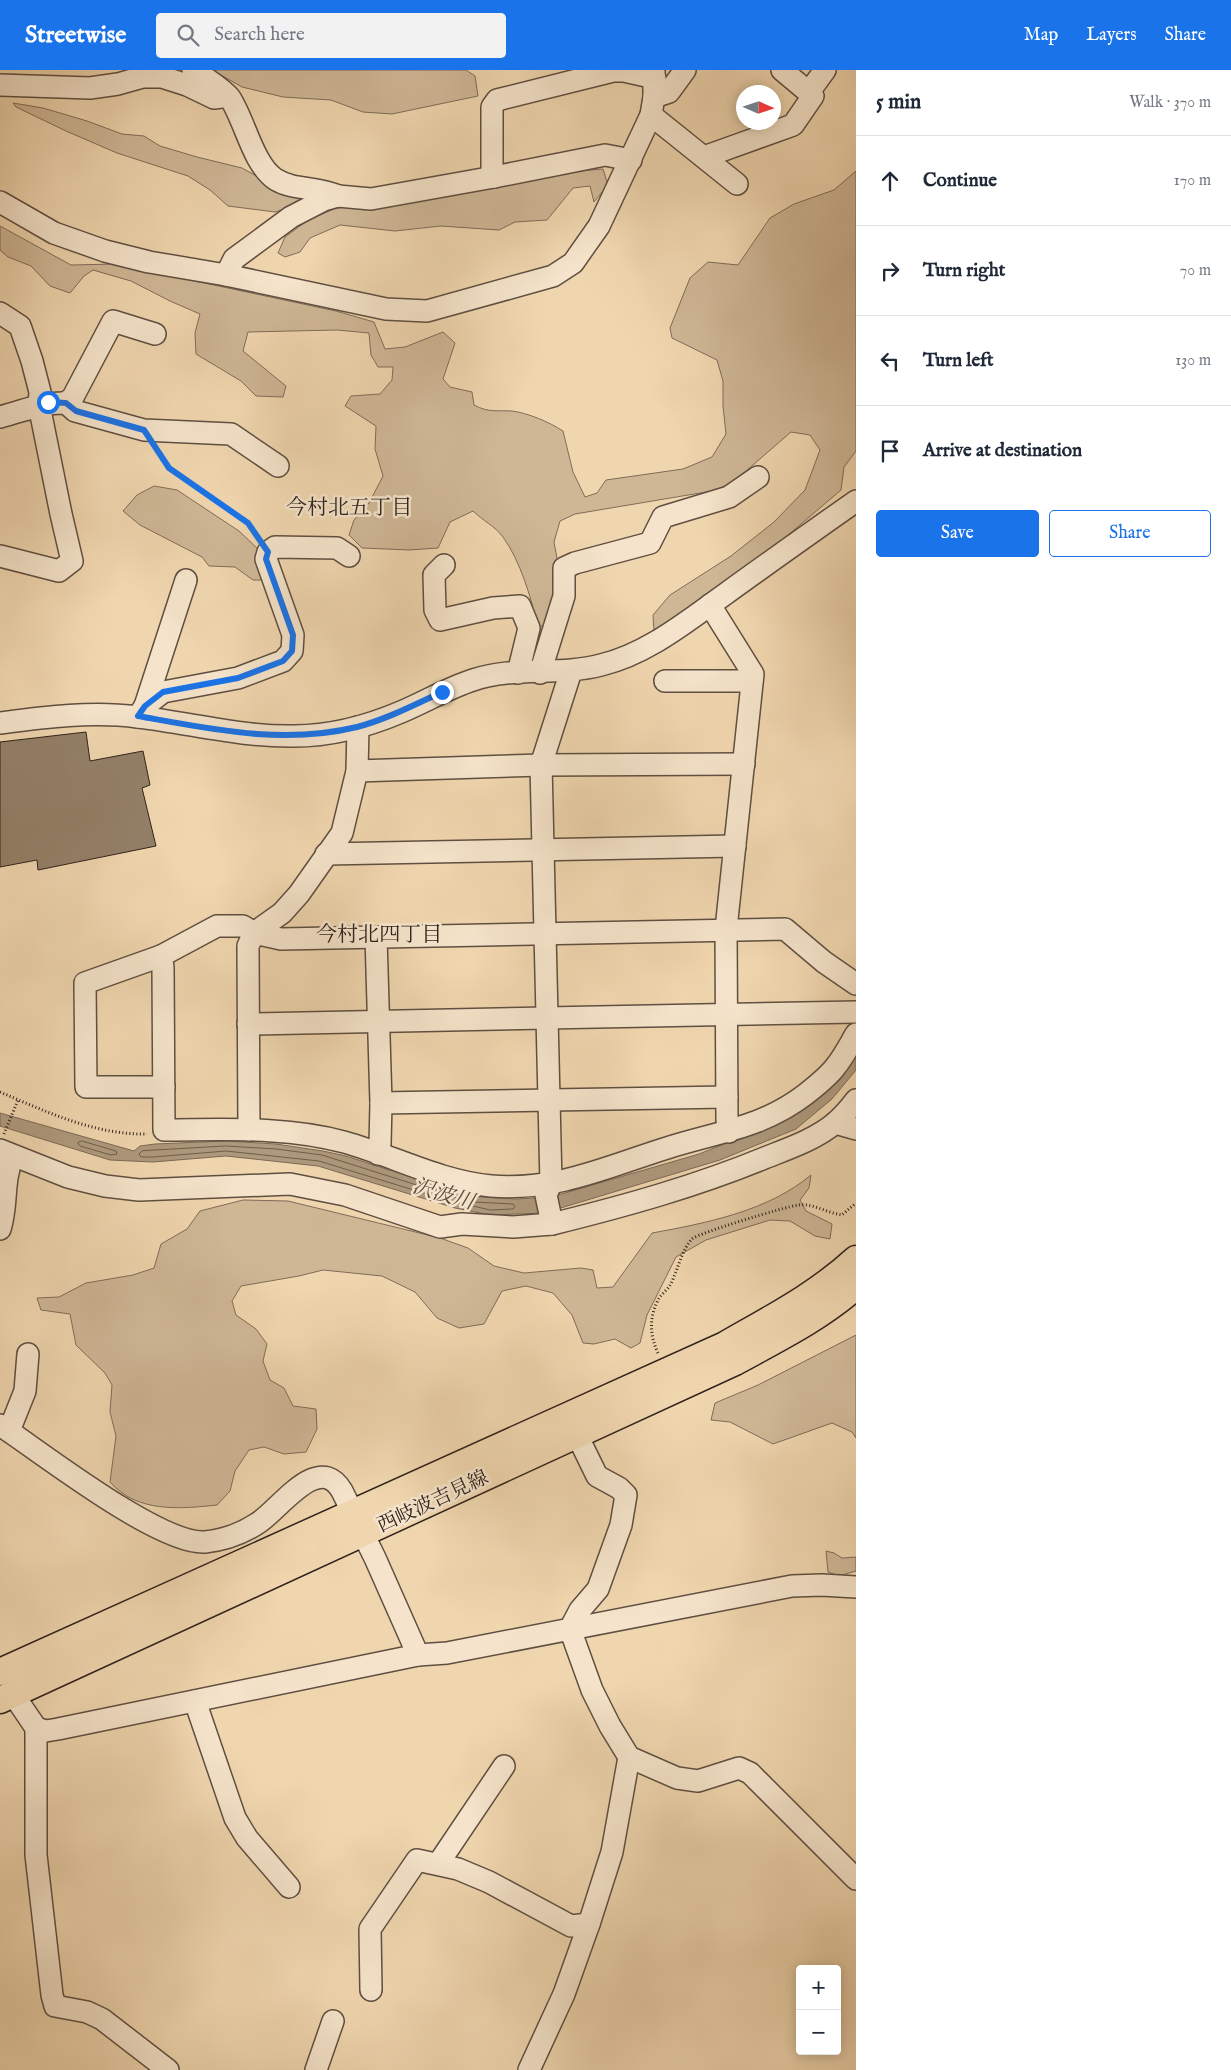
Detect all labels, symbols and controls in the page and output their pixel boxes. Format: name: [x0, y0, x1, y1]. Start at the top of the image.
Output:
search box: [156, 13, 506, 58]
text: Streetwise: [25, 20, 126, 51]
icon: search: [174, 21, 202, 49]
text: Search here: [214, 23, 305, 47]
text: Map: [1024, 24, 1058, 47]
text: Layers: [1086, 24, 1137, 47]
text: Share: [1165, 24, 1206, 47]
north arrow: [736, 85, 781, 130]
text: 5 min: [876, 89, 921, 116]
text: Walk · 370 m: [1129, 93, 1211, 113]
icon: ahead: [876, 167, 904, 195]
text: Continue: [923, 169, 997, 193]
text: 170 m: [1174, 171, 1211, 191]
icon: right: [876, 257, 904, 285]
text: Turn right: [923, 259, 1005, 283]
text: 70 m: [1180, 261, 1211, 281]
icon: left: [876, 347, 904, 375]
text: Turn left: [923, 349, 994, 373]
text: 130 m: [1175, 351, 1211, 371]
route start: [37, 391, 60, 414]
icon: arrive: [876, 437, 904, 465]
text: Arrive at destination: [923, 439, 1082, 463]
district label: 今村北五丁目: [286, 495, 412, 522]
button: Save: [876, 510, 1039, 557]
button: Share: [1049, 510, 1211, 557]
route end: [431, 681, 454, 704]
district label: 今村北四丁目: [316, 922, 442, 949]
water label: 沢波川: [409, 1173, 479, 1217]
street label: 西岐波吉見線: [373, 1465, 493, 1539]
map controls: [796, 1965, 841, 2055]
button: +: [796, 1965, 841, 2010]
button: −: [796, 2010, 841, 2055]

